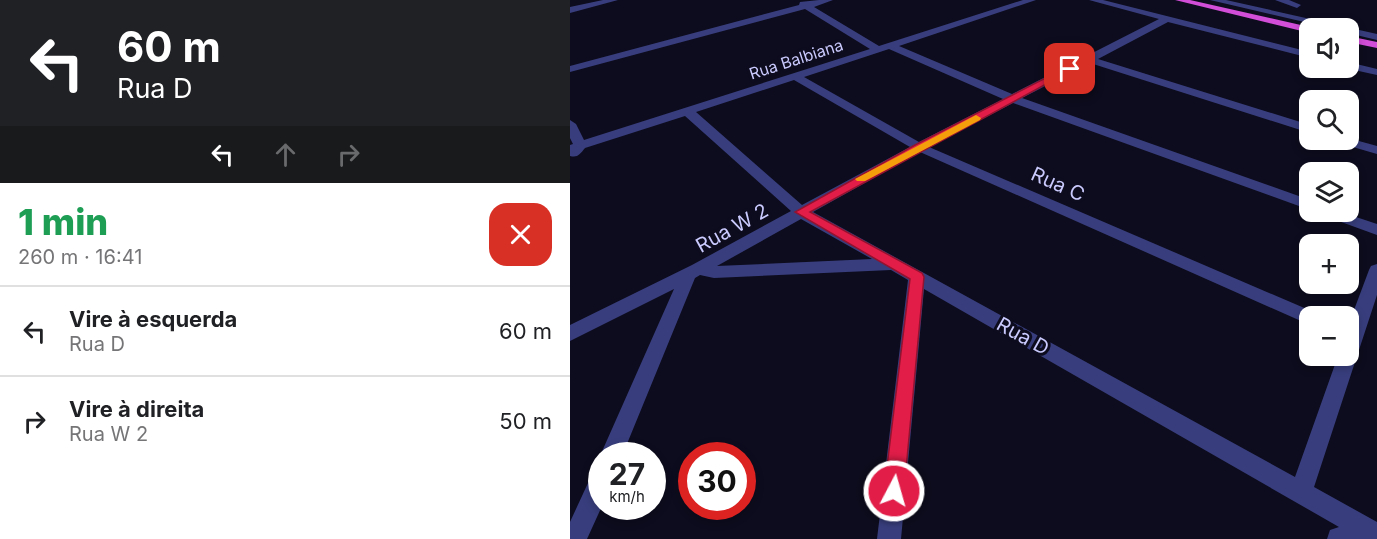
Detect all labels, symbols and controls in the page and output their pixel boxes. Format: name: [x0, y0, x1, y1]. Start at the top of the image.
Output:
map controls: [1299, 18, 1359, 366]
button: sound: [1299, 18, 1359, 78]
text: 60 m: [117, 21, 221, 72]
icon: left: [18, 24, 96, 102]
street label: Rua Balbiana: [746, 34, 846, 84]
pin: [1044, 43, 1095, 94]
icon: arrive: [1053, 52, 1086, 85]
text: Rua D: [117, 72, 193, 105]
button: search: [1299, 90, 1359, 150]
icon: left: [206, 138, 239, 171]
icon: ahead: [269, 138, 302, 171]
icon: right: [332, 138, 365, 171]
street label: Rua C: [1027, 162, 1089, 206]
button: layers: [1299, 162, 1359, 222]
street label: Rua W 2: [692, 198, 772, 258]
text: 1 min: [18, 200, 108, 244]
button: close: [489, 203, 552, 266]
button: +: [1299, 234, 1359, 294]
text: 260 m · 16:41: [18, 245, 142, 269]
text: Vire à esquerda: [69, 306, 237, 332]
button: −: [1299, 306, 1359, 366]
street label: Rua D: [993, 312, 1053, 360]
icon: left: [18, 315, 51, 348]
text: 60 m: [499, 318, 552, 344]
text: Rua D: [69, 332, 125, 356]
text: Vire à direita: [69, 396, 204, 422]
icon: right: [18, 405, 51, 438]
text: 50 m: [499, 408, 552, 434]
text: Rua W 2: [69, 422, 148, 446]
speed limit sign: 30: [678, 442, 756, 520]
text: 27: [609, 456, 645, 492]
position arrow: [862, 459, 926, 523]
text: km/h: [609, 487, 645, 506]

